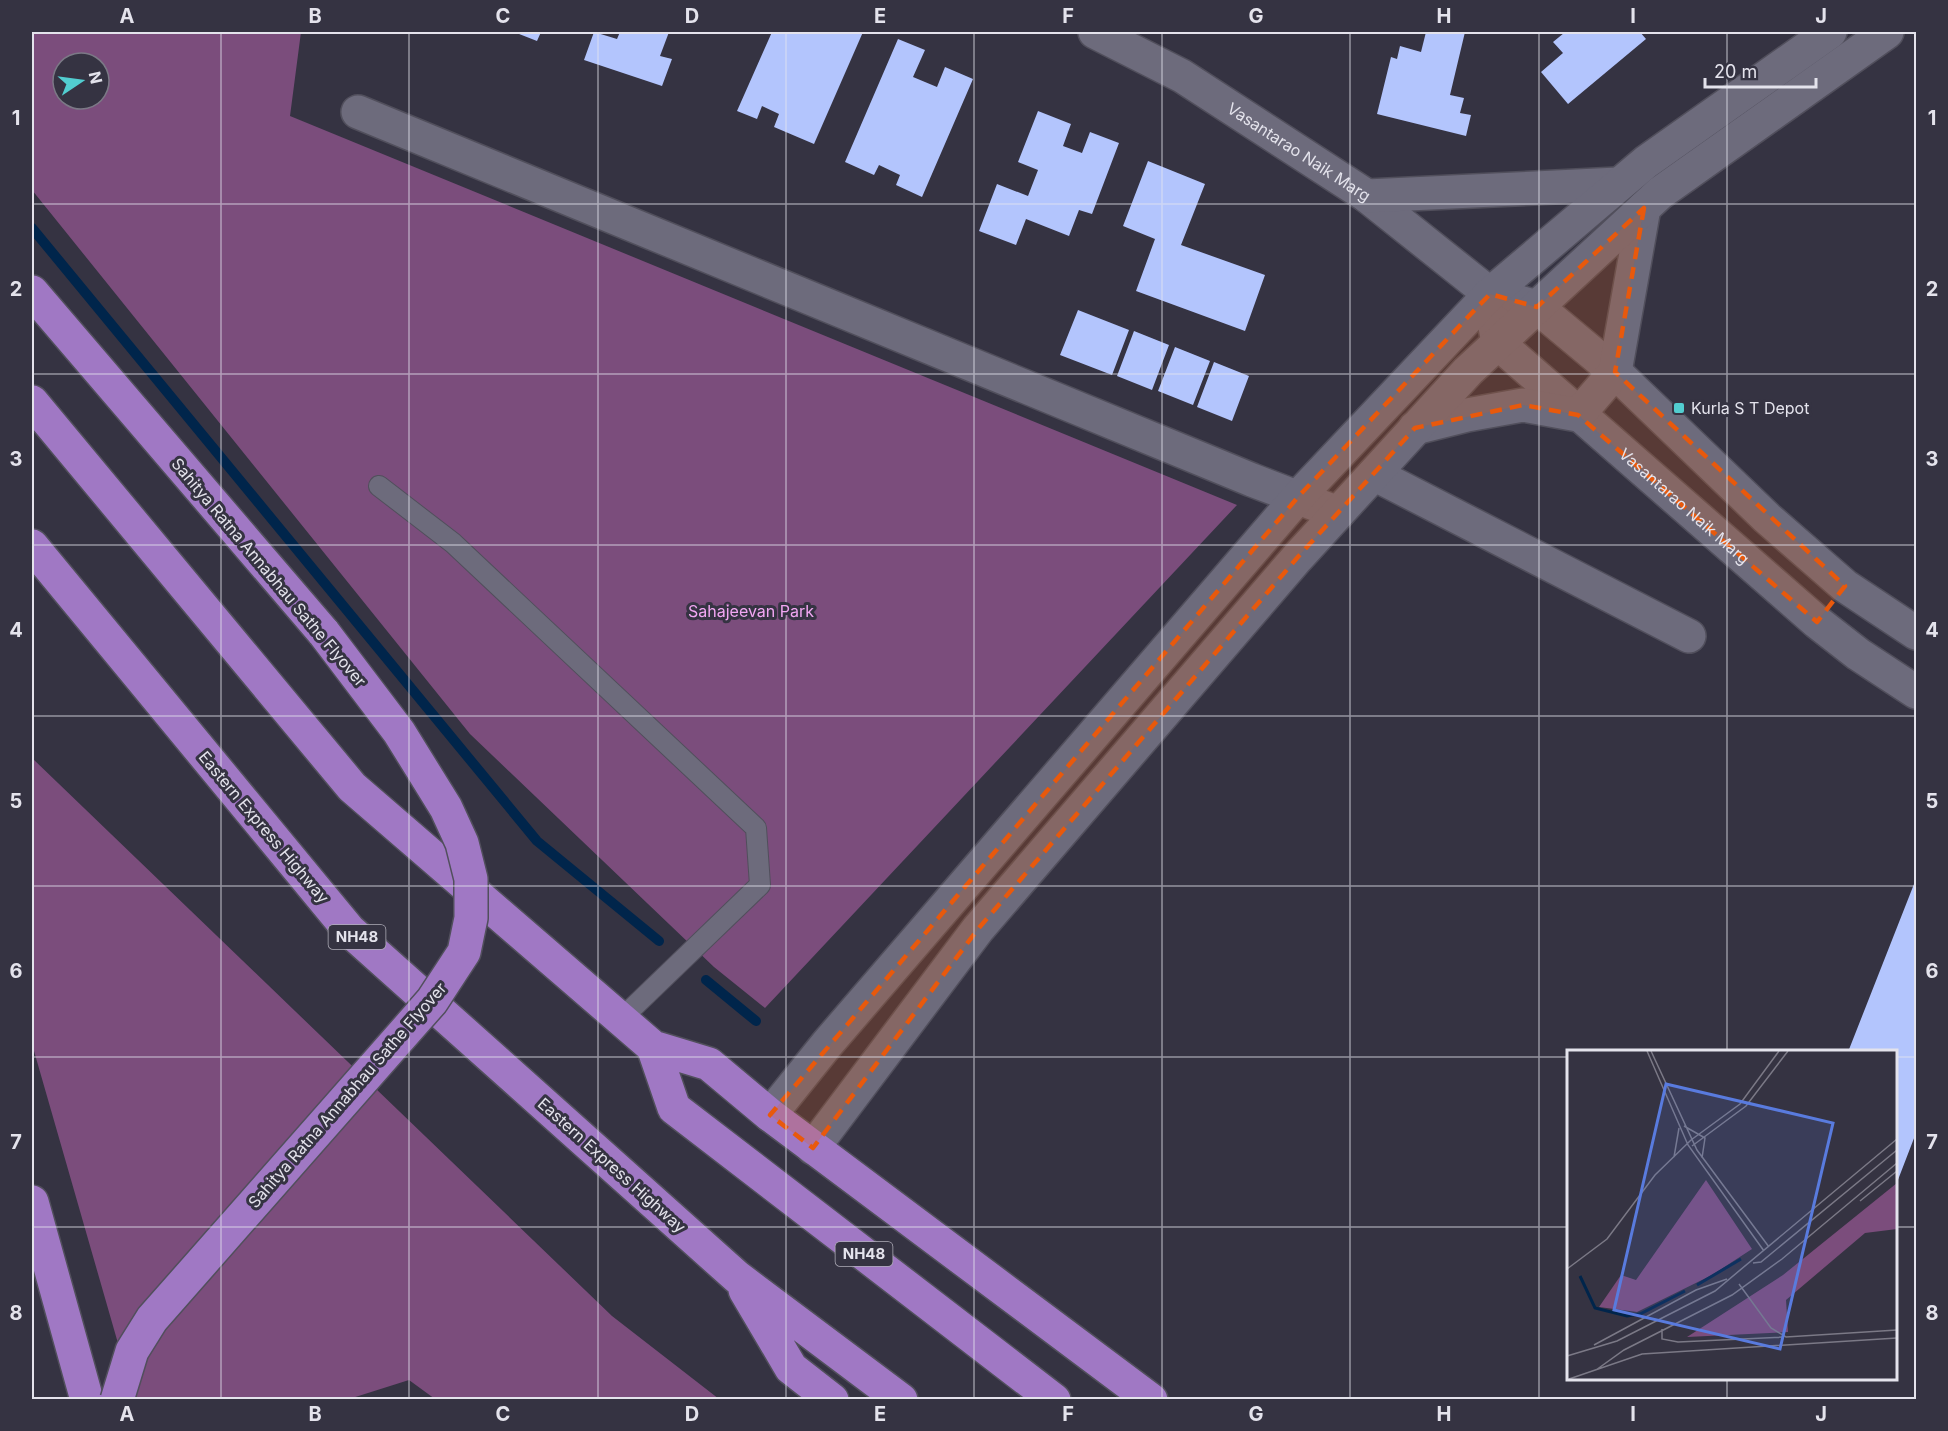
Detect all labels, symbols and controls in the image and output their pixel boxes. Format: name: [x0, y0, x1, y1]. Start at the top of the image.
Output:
text: A: [120, 4, 135, 28]
text: B: [308, 4, 322, 28]
text: C: [496, 4, 510, 28]
text: D: [685, 4, 699, 28]
text: E: [874, 4, 886, 28]
text: F: [1062, 4, 1074, 28]
text: G: [1248, 4, 1264, 28]
text: H: [1437, 4, 1451, 28]
text: I: [1630, 4, 1636, 28]
text: J: [1815, 4, 1827, 28]
north arrow: [51, 51, 111, 111]
scale bar: [1705, 51, 1816, 89]
text: 20 m: [1714, 61, 1757, 82]
text: N: [84, 69, 107, 86]
street label: Vasantarao Naik Marg: [1224, 98, 1374, 206]
text: 1: [12, 106, 20, 130]
text: 1: [1928, 106, 1936, 130]
text: 2: [10, 277, 22, 301]
text: 2: [1926, 277, 1938, 301]
place label: Kurla S T Depot: [1691, 398, 1809, 418]
marker: Kurla S T Depot: [1672, 401, 1686, 415]
street label: Vasantarao Naik Marg: [1615, 444, 1754, 568]
text: 3: [10, 447, 22, 471]
text: 3: [1926, 447, 1938, 471]
street label: Sahitya Ratna Annabhau Sathe Flyover: [167, 454, 371, 690]
park label: Sahajeevan Park: [688, 601, 814, 621]
text: 4: [9, 618, 23, 642]
text: 4: [1925, 618, 1939, 642]
street label: Eastern Express Highway: [195, 747, 333, 907]
text: 5: [10, 789, 22, 813]
text: 5: [1926, 789, 1938, 813]
road number: NH48: [328, 925, 386, 949]
text: 6: [10, 959, 23, 983]
text: 6: [1926, 959, 1939, 983]
street label: Sahitya Ratna Annabhau Sathe Flyover: [244, 978, 450, 1212]
inset map: [1567, 1050, 1897, 1380]
street label: Eastern Express Highway: [534, 1093, 690, 1237]
text: 7: [10, 1130, 22, 1154]
text: 7: [1926, 1130, 1938, 1154]
road number: NH48: [836, 1242, 892, 1266]
text: 8: [9, 1301, 23, 1325]
text: 8: [1925, 1301, 1939, 1325]
text: A: [120, 1402, 135, 1426]
text: B: [308, 1402, 322, 1426]
text: C: [496, 1402, 510, 1426]
text: D: [685, 1402, 699, 1426]
text: E: [874, 1402, 886, 1426]
text: F: [1062, 1402, 1074, 1426]
text: G: [1248, 1402, 1264, 1426]
text: H: [1437, 1402, 1451, 1426]
text: I: [1630, 1402, 1636, 1426]
text: J: [1815, 1402, 1827, 1426]

